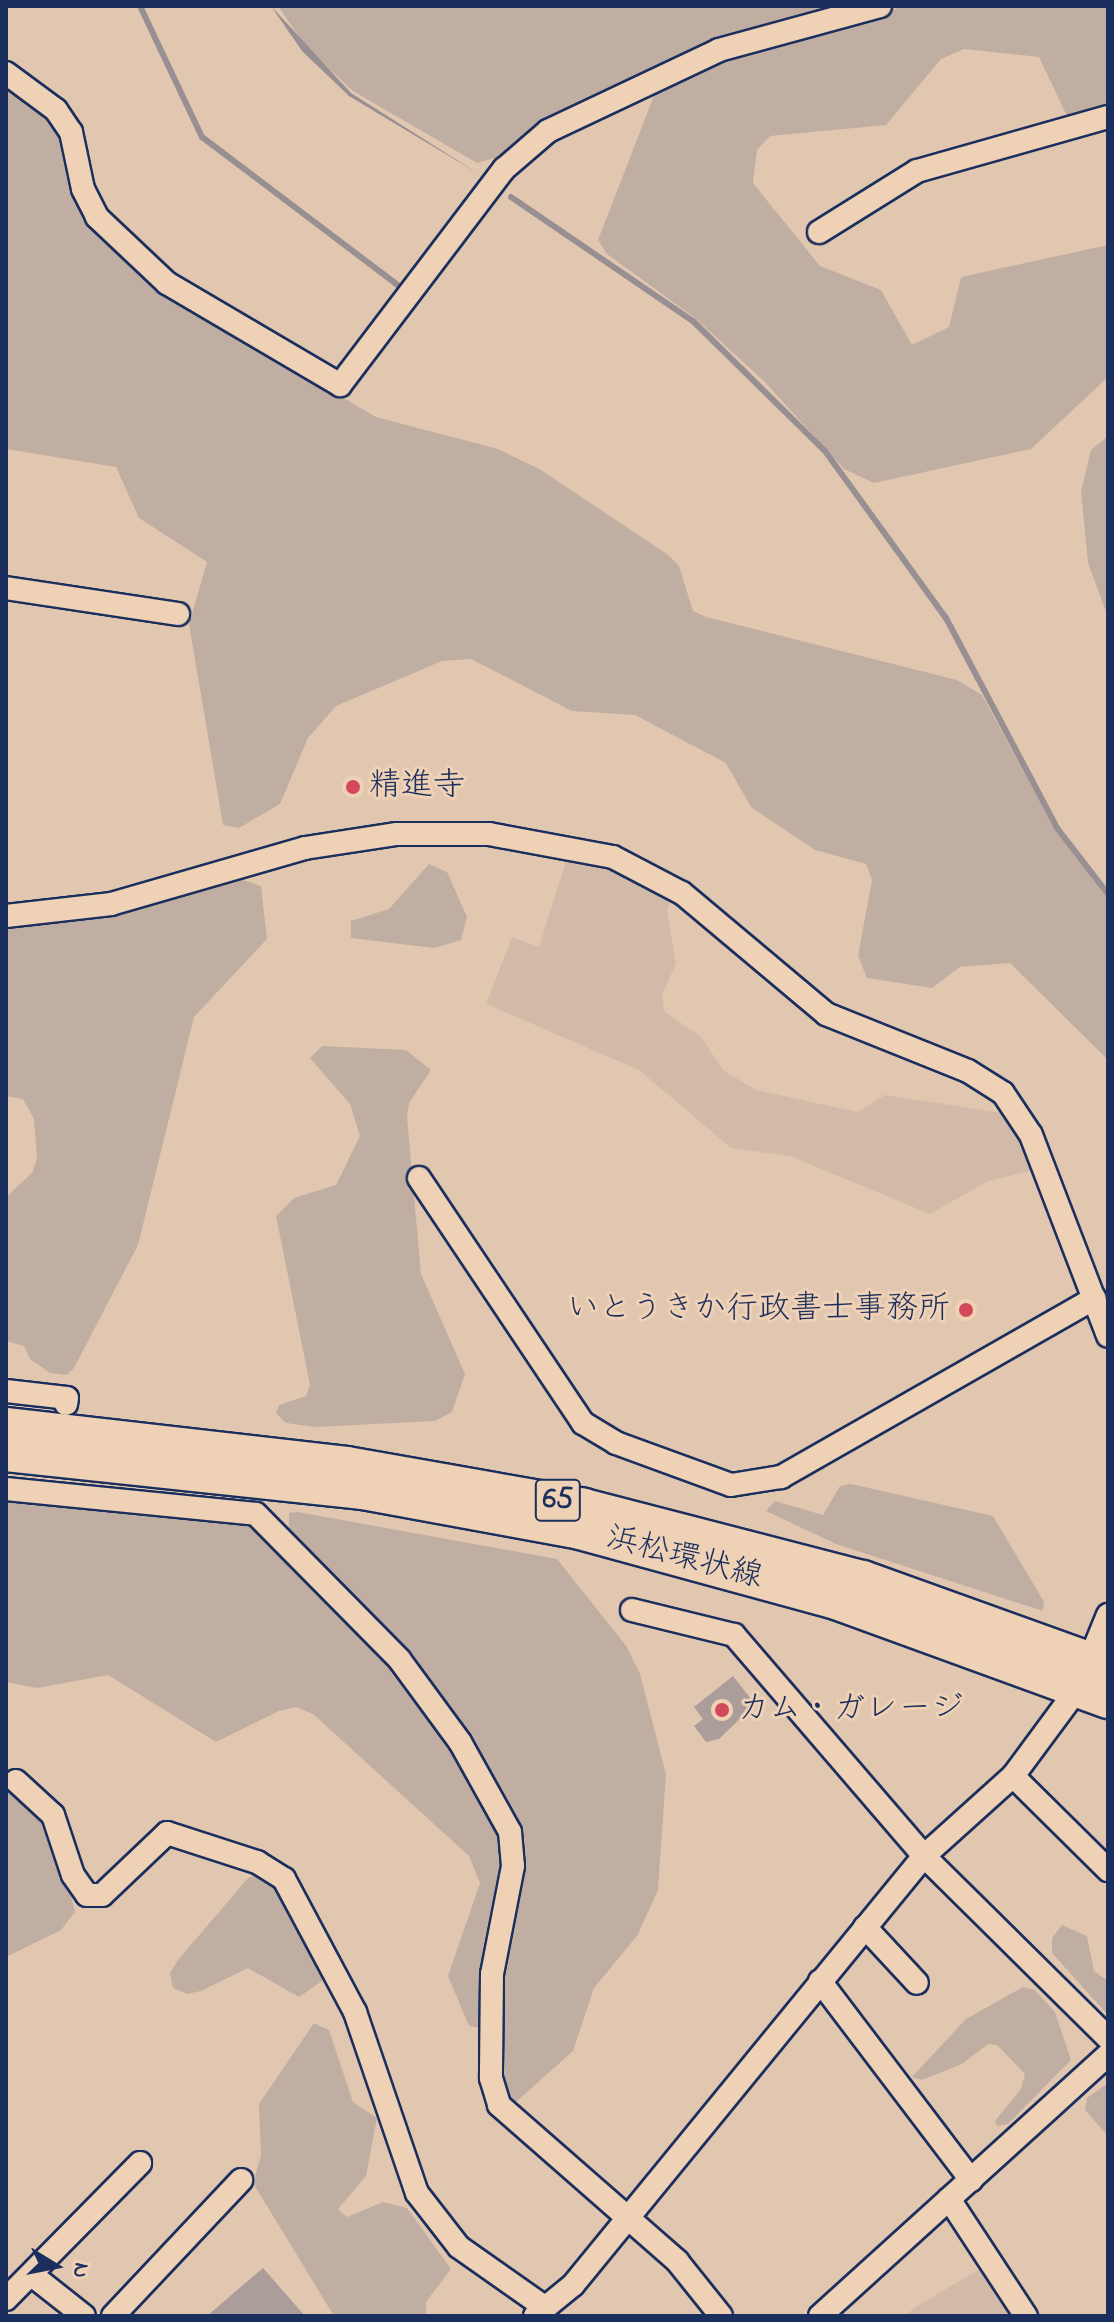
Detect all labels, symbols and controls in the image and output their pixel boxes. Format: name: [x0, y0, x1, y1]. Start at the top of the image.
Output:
place label: 精進寺: [369, 768, 465, 806]
marker: 精進寺: [344, 778, 362, 796]
place label: いとうきか行政書士事務所: [566, 1291, 950, 1329]
marker: いとうきか行政書士事務所: [957, 1301, 975, 1319]
road number: 65: [534, 1474, 582, 1526]
street label: 浜松環状線: [602, 1520, 766, 1598]
place label: カム・ガレージ: [738, 1691, 963, 1729]
marker: カム・ガレージ: [713, 1701, 731, 1719]
north arrow: [16, 2226, 96, 2306]
text: N: [63, 2260, 97, 2280]

